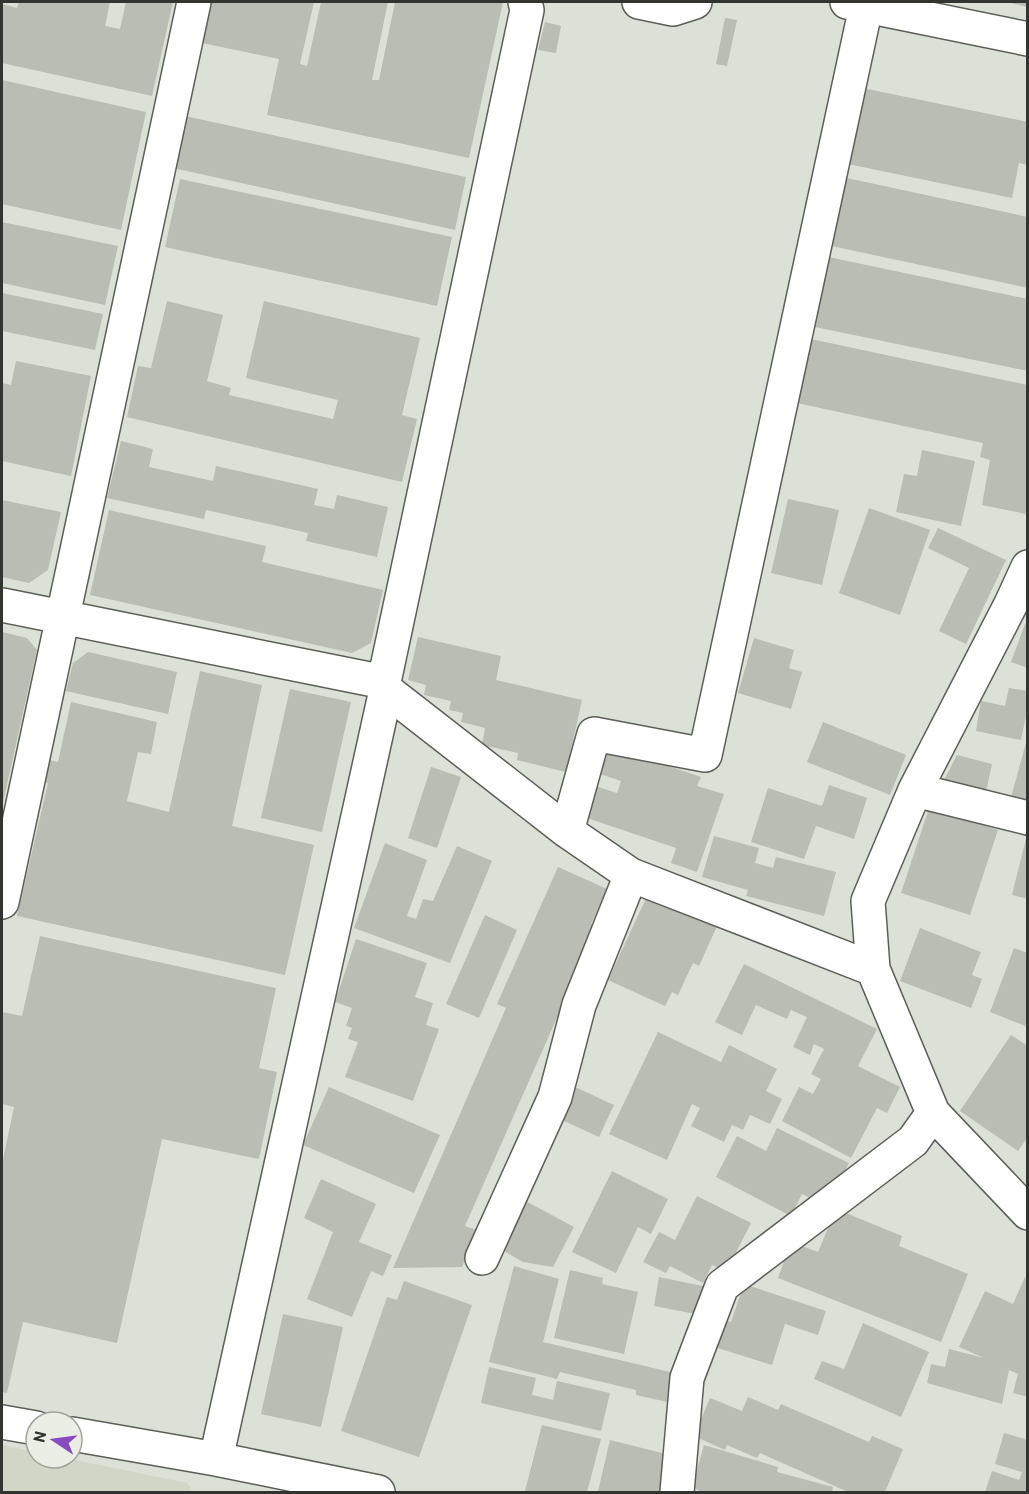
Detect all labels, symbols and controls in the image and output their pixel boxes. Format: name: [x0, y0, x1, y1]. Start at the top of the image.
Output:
north arrow: [24, 1410, 84, 1470]
text: N: [28, 1429, 49, 1444]

